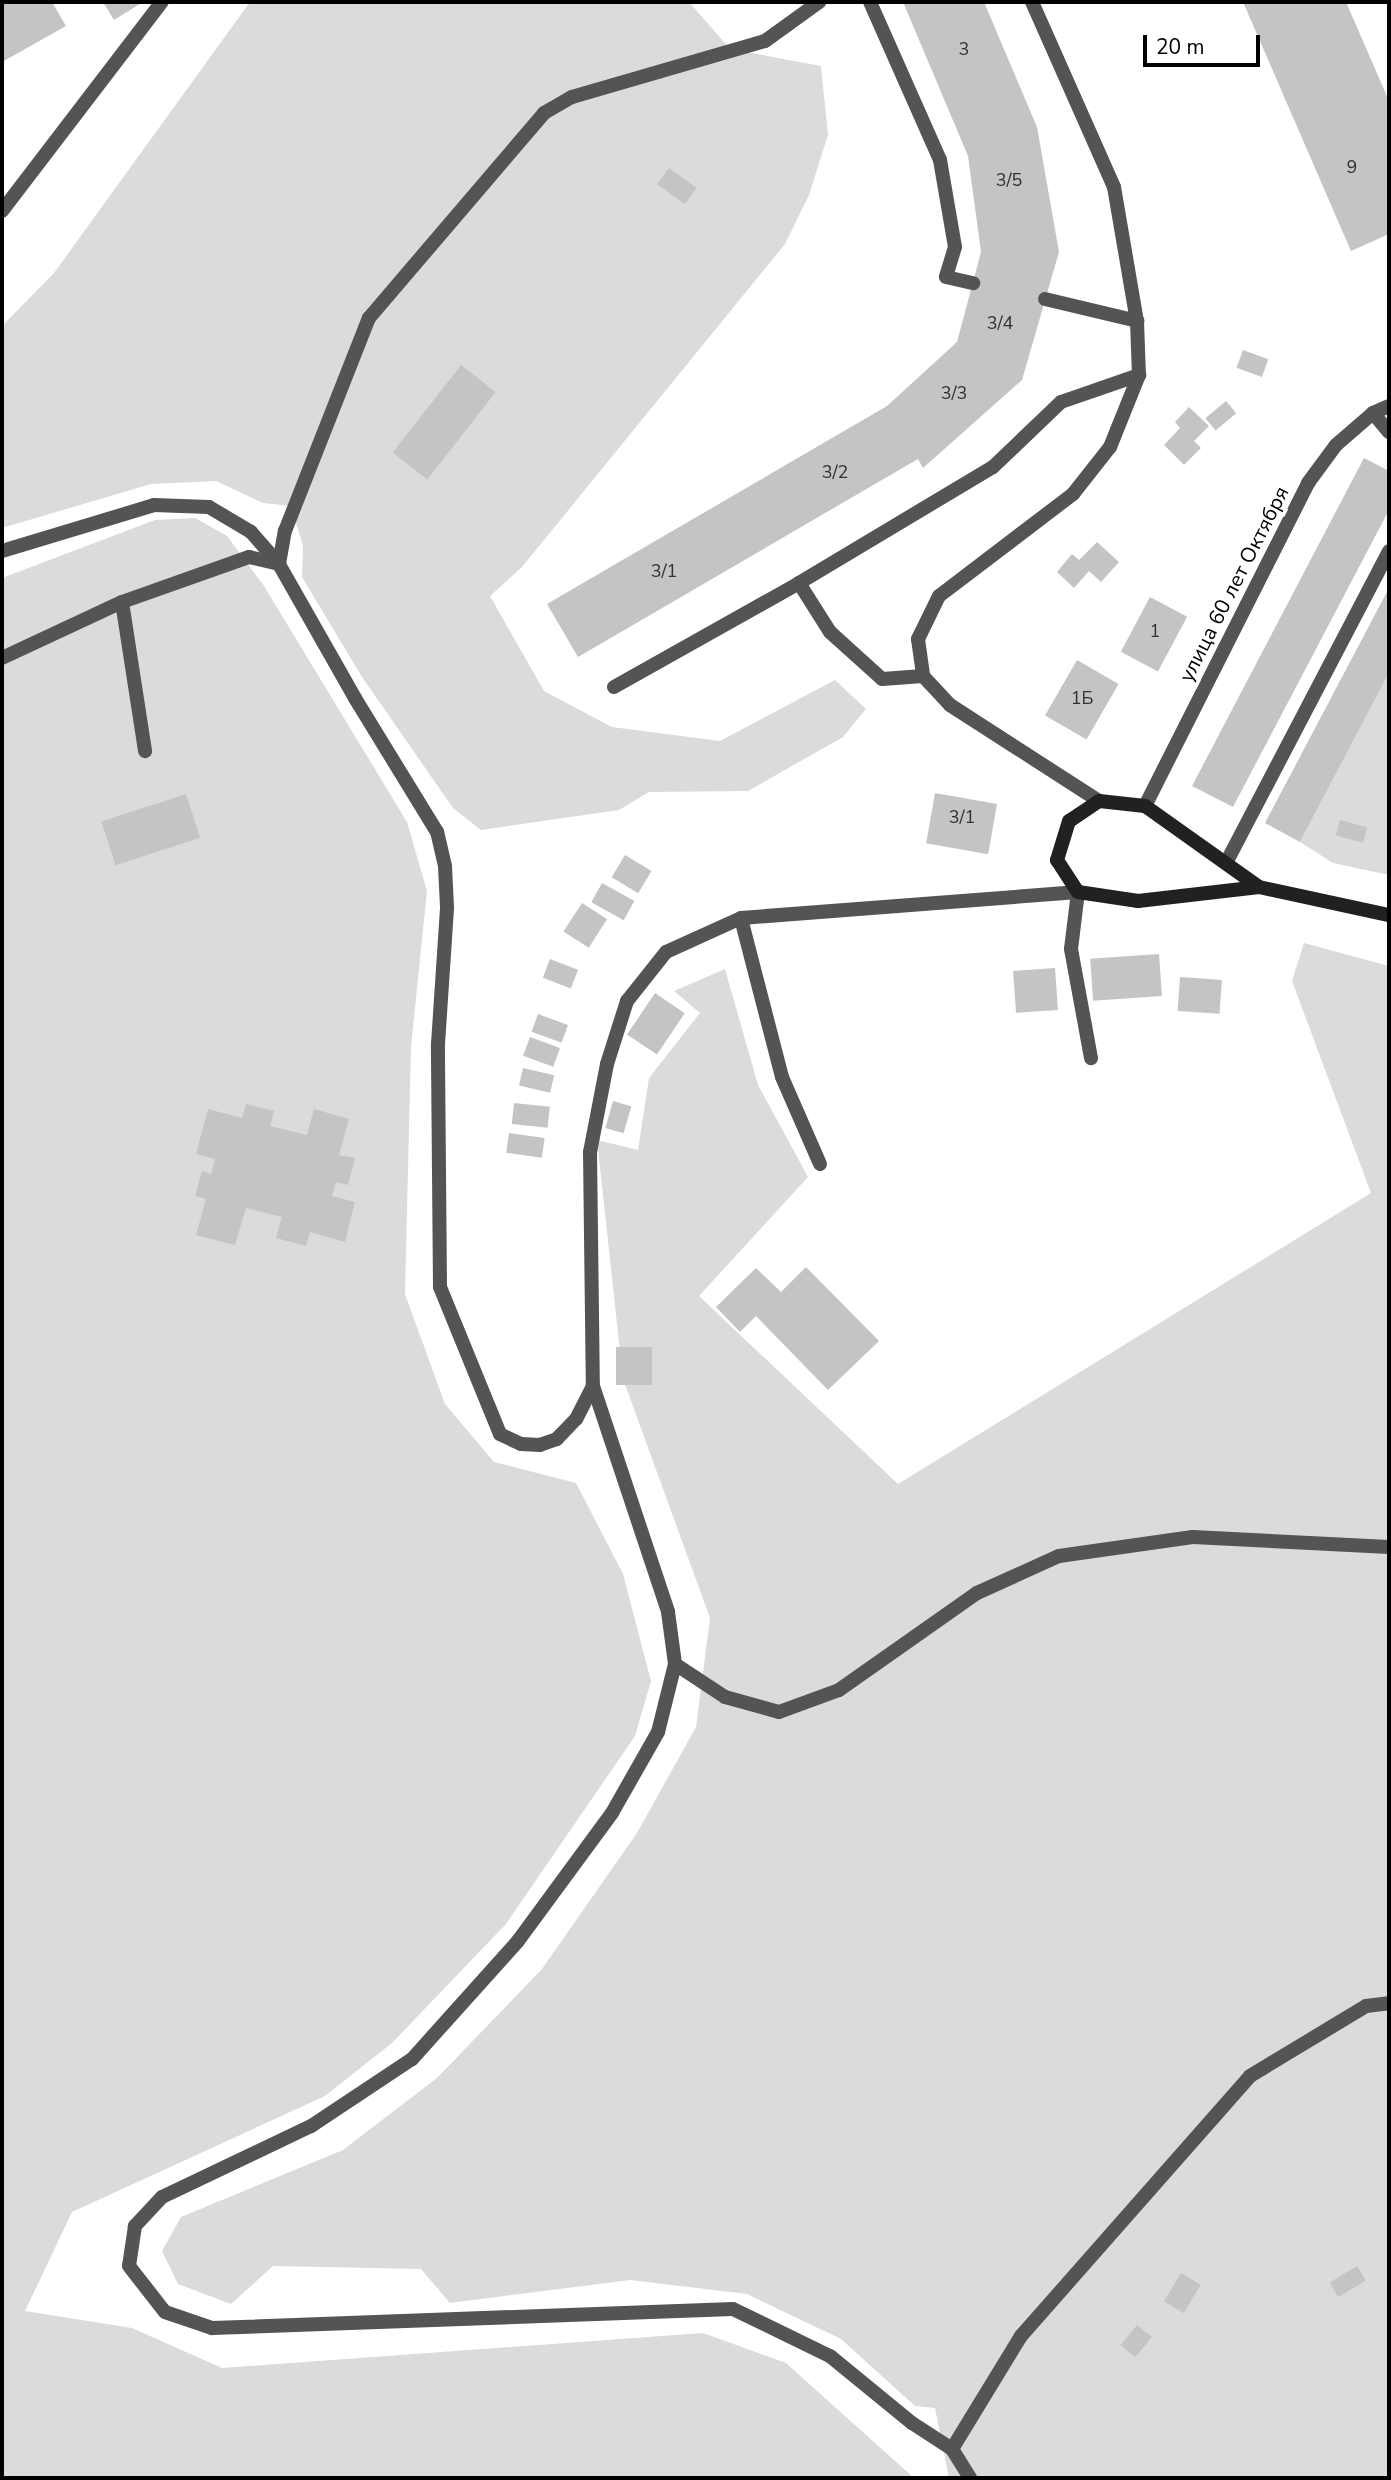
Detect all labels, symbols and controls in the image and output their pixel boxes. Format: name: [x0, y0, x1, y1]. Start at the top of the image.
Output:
scale bar: [1146, 21, 1263, 65]
text: 20 m: [1156, 33, 1205, 61]
house number: 3: [959, 38, 969, 60]
house number: 9: [1347, 156, 1357, 178]
house number: 3/5: [996, 169, 1022, 191]
house number: 3/4: [987, 312, 1013, 334]
house number: 3/3: [941, 382, 967, 404]
house number: 3/2: [822, 461, 848, 483]
street label: улица 60 лет Октября: [1174, 482, 1294, 686]
house number: 3/1: [651, 560, 677, 582]
house number: 1: [1150, 620, 1160, 642]
house number: 1Б: [1071, 687, 1093, 709]
house number: 3/1: [949, 806, 975, 828]

